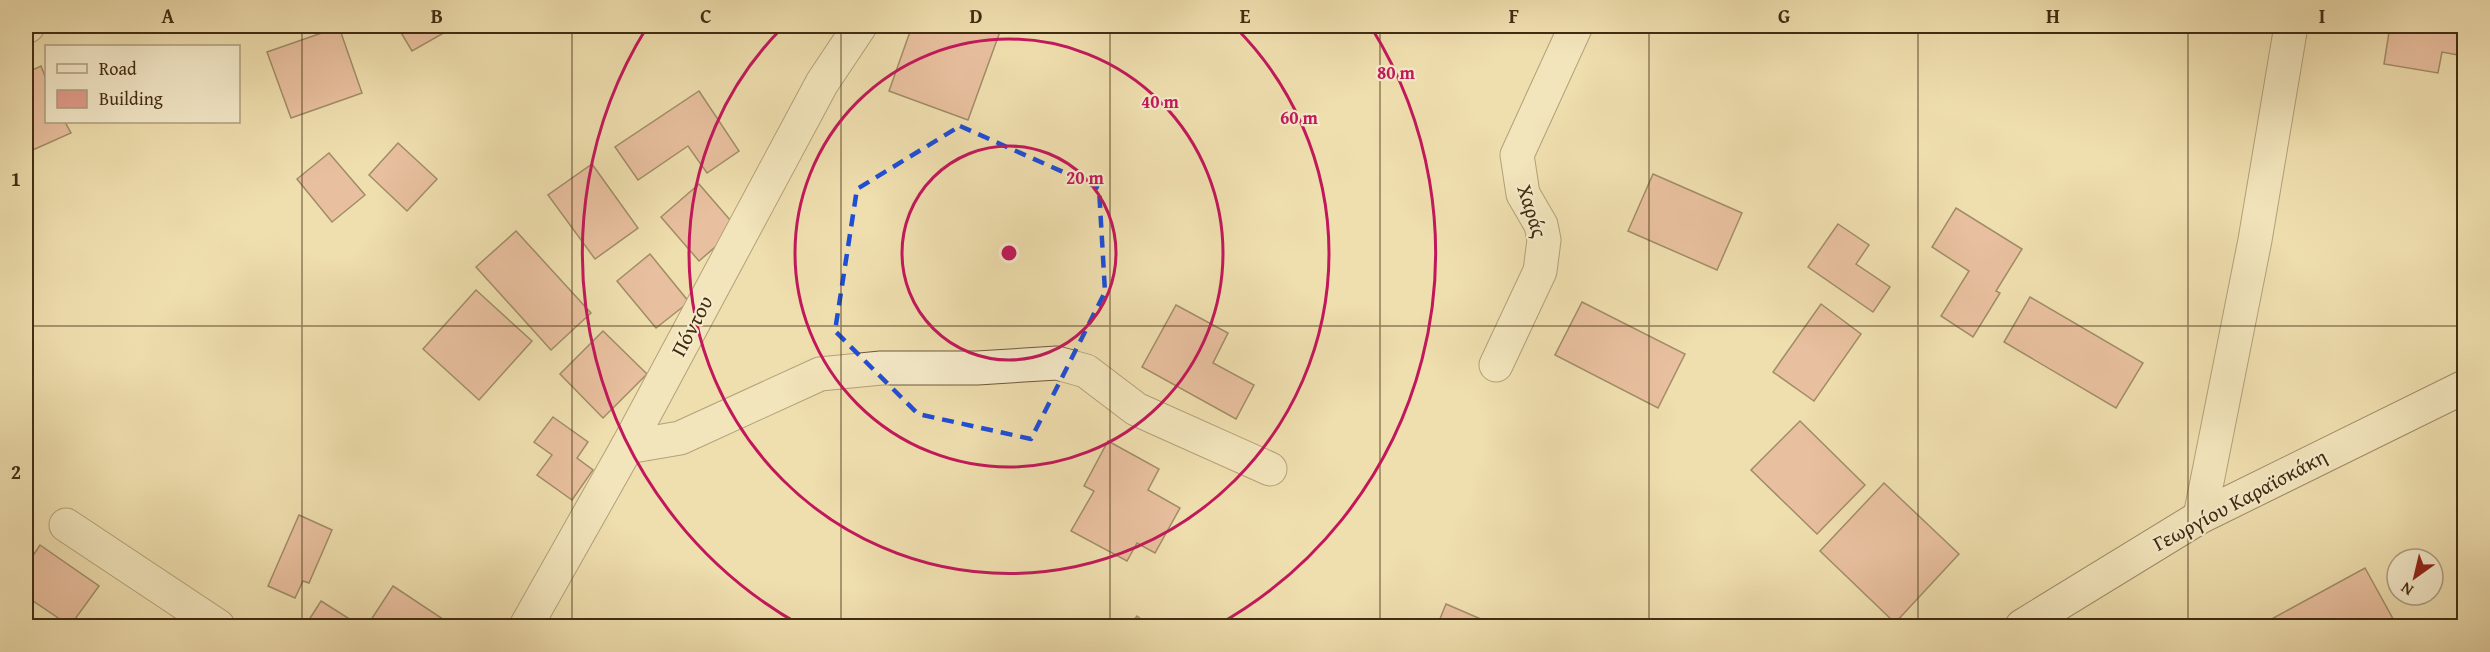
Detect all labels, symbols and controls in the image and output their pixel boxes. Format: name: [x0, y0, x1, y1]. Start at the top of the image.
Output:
text: A: [162, 1, 175, 30]
text: B: [431, 1, 443, 30]
text: C: [700, 1, 712, 30]
text: D: [969, 1, 983, 30]
text: E: [1240, 1, 1251, 30]
text: F: [1509, 1, 1519, 30]
text: G: [1778, 1, 1790, 30]
text: H: [2046, 1, 2060, 30]
text: I: [2319, 1, 2325, 30]
legend: [45, 45, 240, 123]
text: Road: [99, 55, 137, 82]
text: 80 m: [1377, 59, 1416, 86]
text: Building: [99, 85, 163, 112]
text: 40 m: [1141, 88, 1180, 115]
text: 60 m: [1280, 104, 1319, 131]
text: 1: [11, 164, 21, 193]
text: 20 m: [1066, 164, 1105, 191]
street label: Χαράς: [1509, 180, 1556, 241]
centre of rings: [999, 243, 1019, 263]
street label: Πόντου: [663, 290, 721, 362]
street label: Γεωργίου Καραϊσκάκη: [2147, 441, 2332, 559]
text: 2: [11, 457, 21, 486]
north arrow: [2385, 547, 2445, 607]
text: N: [2395, 576, 2418, 602]

